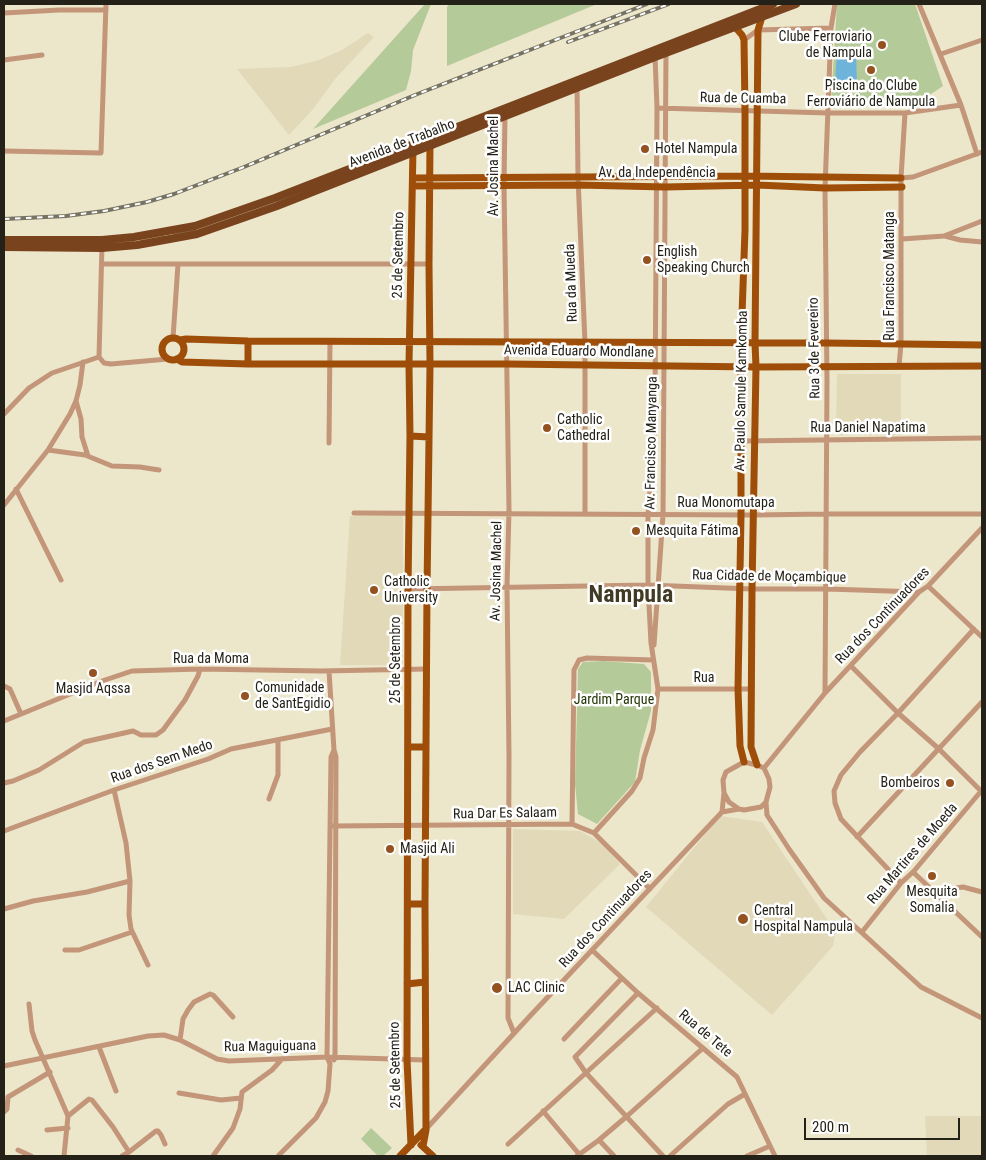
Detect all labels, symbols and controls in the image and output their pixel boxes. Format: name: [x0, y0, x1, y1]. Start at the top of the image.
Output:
place label: Clube Ferroviario de Nampula: [779, 29, 872, 62]
marker: Clube Ferroviario de Nampula: [876, 39, 888, 51]
marker: Piscina do Clube Ferroviário de Nampula: [865, 64, 877, 76]
place label: Piscina do Clube Ferroviário de Nampula: [807, 78, 935, 110]
street label: Rua de Cuamba: [700, 90, 786, 108]
street label: Avenida de Trabalho: [347, 116, 457, 172]
street label: Av. Josina Machel: [486, 116, 502, 216]
place label: Hotel Nampula: [655, 141, 737, 157]
marker: Hotel Nampula: [639, 143, 651, 155]
street label: Av. da Independência: [598, 165, 716, 181]
street label: 25 de Setembro: [390, 211, 408, 299]
street label: Rua Francisco Matanga: [882, 211, 898, 341]
street label: Rua da Mueda: [562, 243, 582, 323]
place label: English Speaking Church: [657, 244, 750, 276]
marker: English Speaking Church: [641, 254, 653, 266]
street label: Rua 3 de Fevereiro: [806, 297, 824, 399]
street label: Av. Paulo Samule Kamkomba: [732, 310, 752, 472]
street label: Avenida Eduardo Mondlane: [504, 342, 654, 362]
street label: Av. Francisco Manyanga: [642, 376, 662, 510]
place label: Catholic Cathedral: [557, 412, 610, 444]
street label: Rua Daniel Napatima: [810, 420, 926, 436]
marker: Catholic Cathedral: [541, 422, 553, 434]
street label: Rua Monomutapa: [677, 495, 775, 511]
street label: Av. Josina Machel: [488, 521, 506, 621]
place label: Mesquita Fátima: [646, 523, 738, 539]
marker: Mesquita Fátima: [630, 525, 642, 537]
street label: Rua dos Continuadores: [832, 564, 934, 668]
street label: Rua Cidade de Moçambique: [692, 567, 846, 587]
place label: Catholic University: [384, 574, 438, 606]
district label: Nampula: [589, 582, 673, 610]
marker: Catholic University: [368, 584, 380, 596]
street label: 25 de Setembro: [388, 617, 404, 703]
street label: Rua da Moma: [173, 651, 249, 667]
marker: Masjid Aqssa: [87, 667, 99, 679]
street label: Rua: [694, 670, 714, 686]
place label: Comunidade de SantEgidio: [255, 680, 331, 712]
place label: Masjid Aqssa: [56, 681, 130, 697]
marker: Comunidade de SantEgidio: [239, 690, 251, 702]
park label: Jardim Parque: [574, 692, 654, 708]
street label: Rua dos Sem Medo: [109, 737, 215, 787]
place label: Bombeiros: [881, 775, 940, 791]
marker: Bombeiros: [944, 777, 956, 789]
street label: Rua Martires de Moeda: [865, 800, 961, 908]
street label: Rua Dar Es Salaam: [453, 805, 557, 823]
place label: Masjid Ali: [400, 841, 455, 857]
marker: Masjid Ali: [384, 843, 396, 855]
street label: Rua dos Continuadores: [556, 866, 656, 972]
marker: Mesquita Somalia: [926, 870, 938, 882]
place label: Mesquita Somalia: [906, 884, 958, 916]
place label: Central Hospital Nampula: [754, 903, 853, 936]
marker: Central Hospital Nampula: [736, 912, 750, 926]
place label: LAC Clinic: [508, 980, 565, 996]
marker: LAC Clinic: [490, 981, 504, 995]
street label: Rua de Tete: [675, 1007, 735, 1061]
street label: 25 de Setembro: [387, 1021, 405, 1109]
street label: Rua Maguiguana: [224, 1038, 316, 1056]
scale bar: [806, 1108, 962, 1140]
text: 200 m: [812, 1118, 849, 1136]

